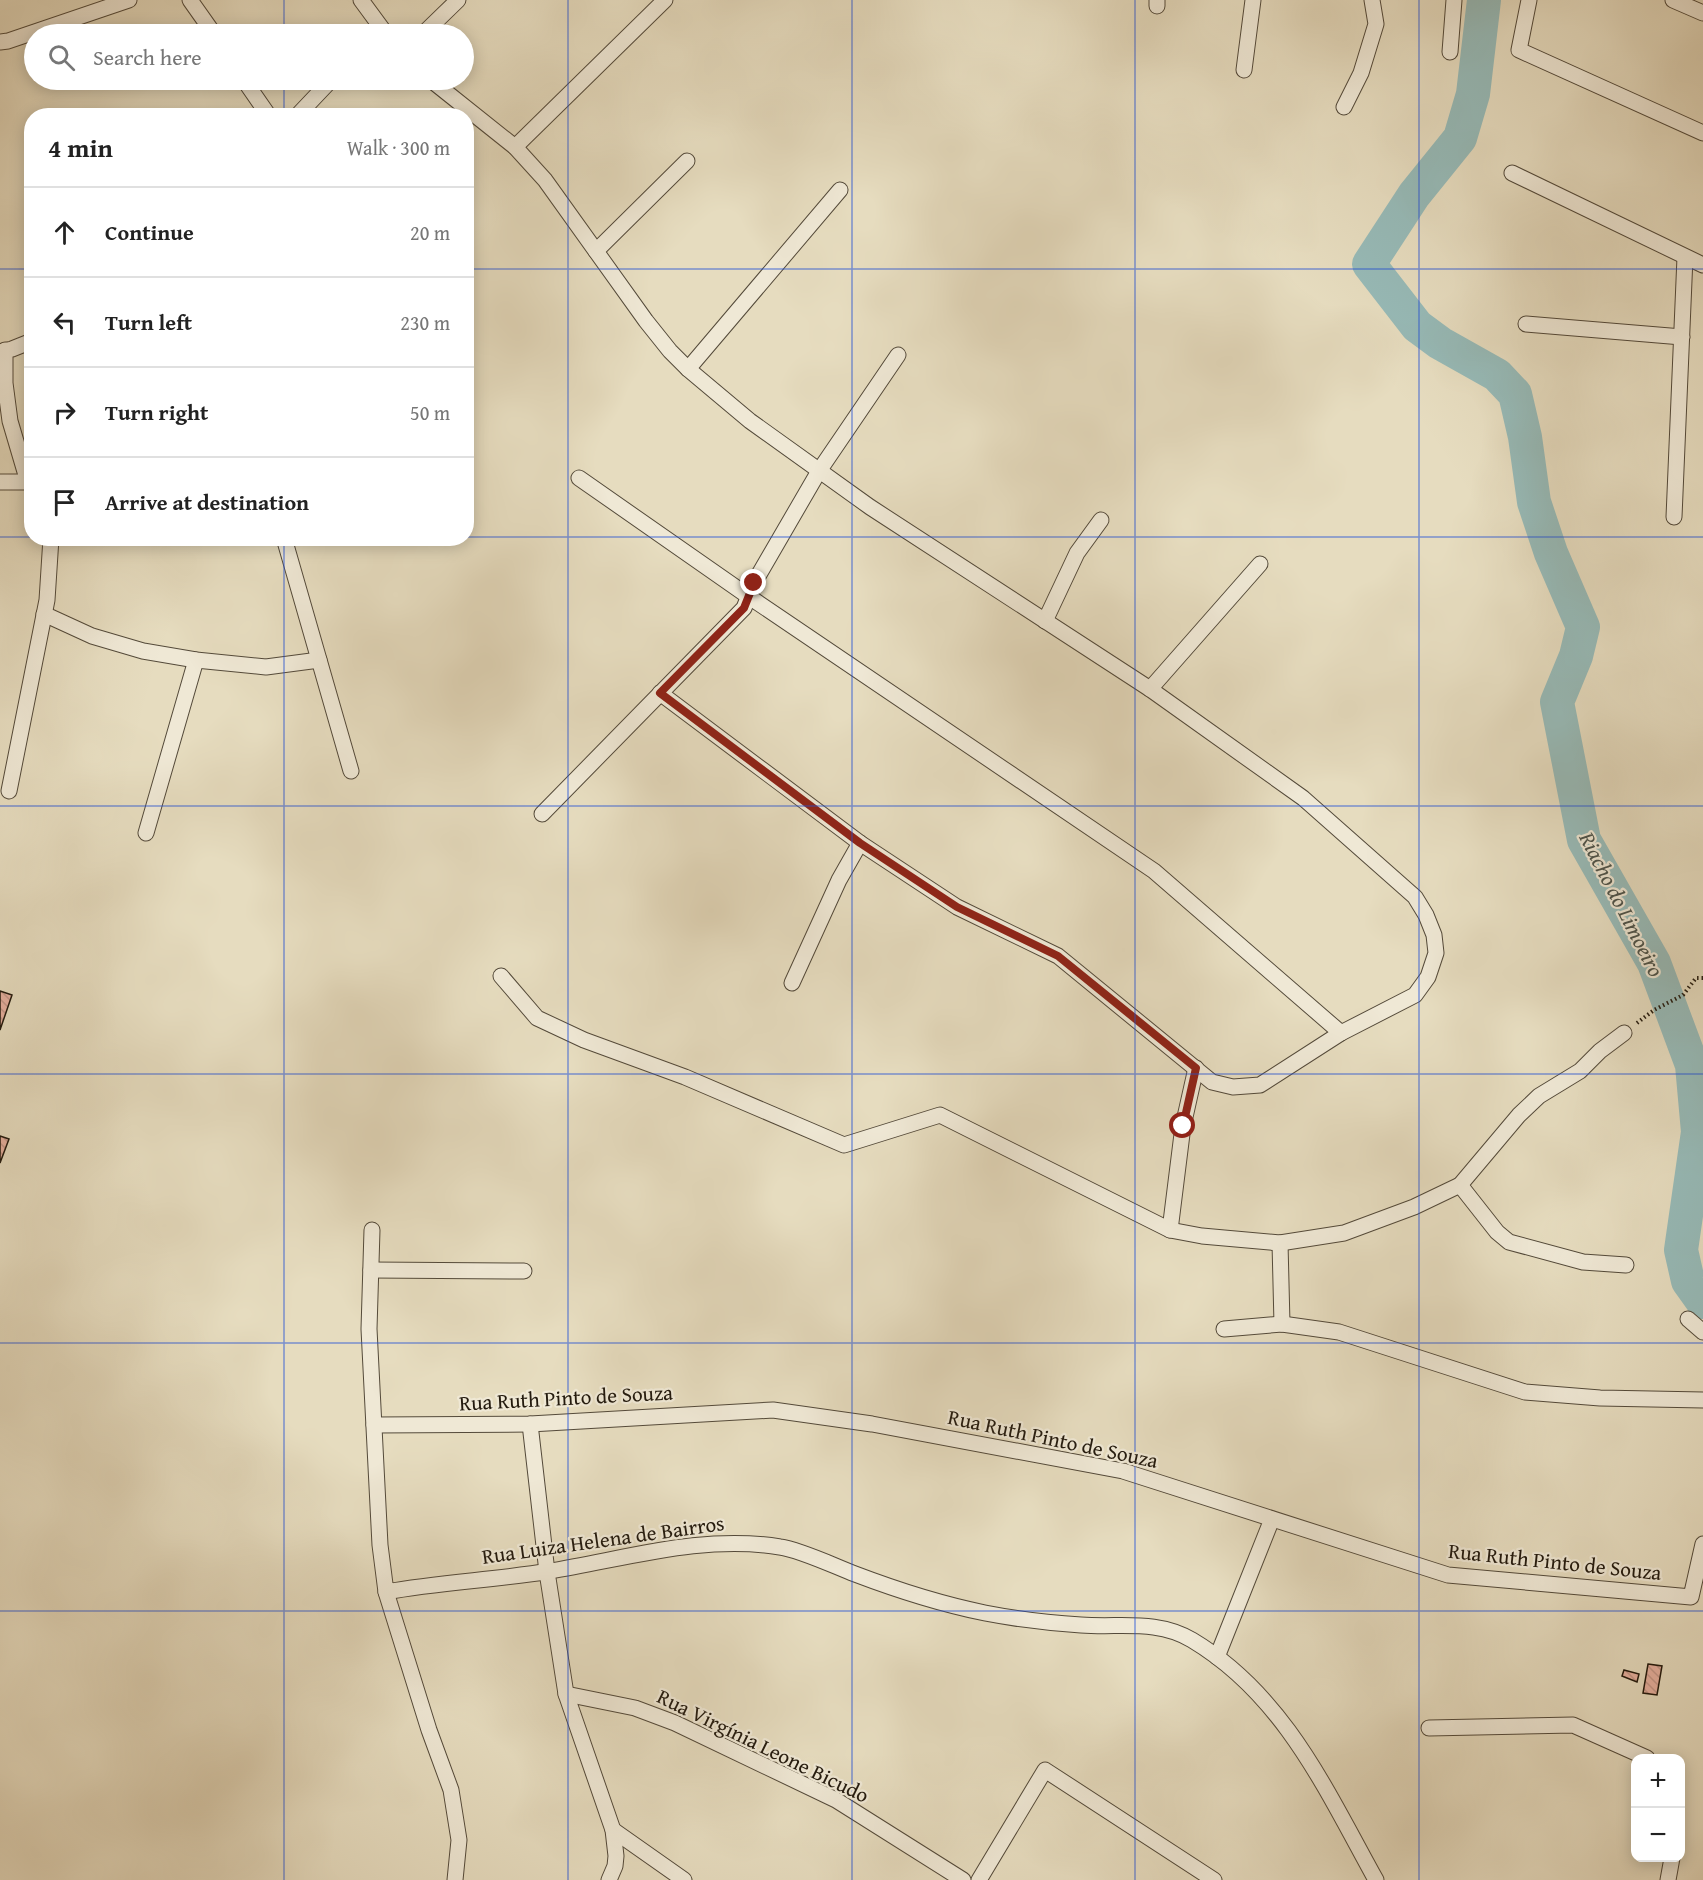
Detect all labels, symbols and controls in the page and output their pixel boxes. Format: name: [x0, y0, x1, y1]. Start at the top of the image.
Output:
search box: [24, 24, 474, 90]
icon: search: [45, 41, 78, 74]
text: Search here: [93, 41, 202, 73]
text: 4 min: [48, 128, 113, 167]
text: Walk · 300 m: [347, 133, 450, 162]
icon: ahead: [48, 216, 81, 249]
text: Continue: [105, 216, 194, 248]
text: 20 m: [410, 218, 450, 247]
icon: left: [48, 306, 81, 339]
text: Turn left: [105, 306, 192, 338]
text: 230 m: [400, 308, 450, 337]
icon: right: [48, 396, 81, 429]
text: Turn right: [105, 396, 208, 428]
text: 50 m: [410, 398, 450, 427]
icon: arrive: [48, 486, 81, 519]
text: Arrive at destination: [105, 486, 309, 518]
route end: [740, 569, 766, 595]
water label: Riacho do Limoeiro: [1571, 825, 1672, 982]
route start: [1169, 1112, 1195, 1138]
street label: Rua Ruth Pinto de Souza: [458, 1376, 674, 1419]
street label: Rua Ruth Pinto de Souza: [945, 1401, 1161, 1476]
street label: Rua Luiza Helena de Bairros: [480, 1507, 726, 1572]
street label: Rua Ruth Pinto de Souza: [1447, 1535, 1663, 1588]
street label: Rua Virgínia Leone Bicudo: [652, 1681, 874, 1810]
map controls: [1631, 1754, 1685, 1862]
button: +: [1631, 1754, 1685, 1808]
button: −: [1631, 1808, 1685, 1862]

